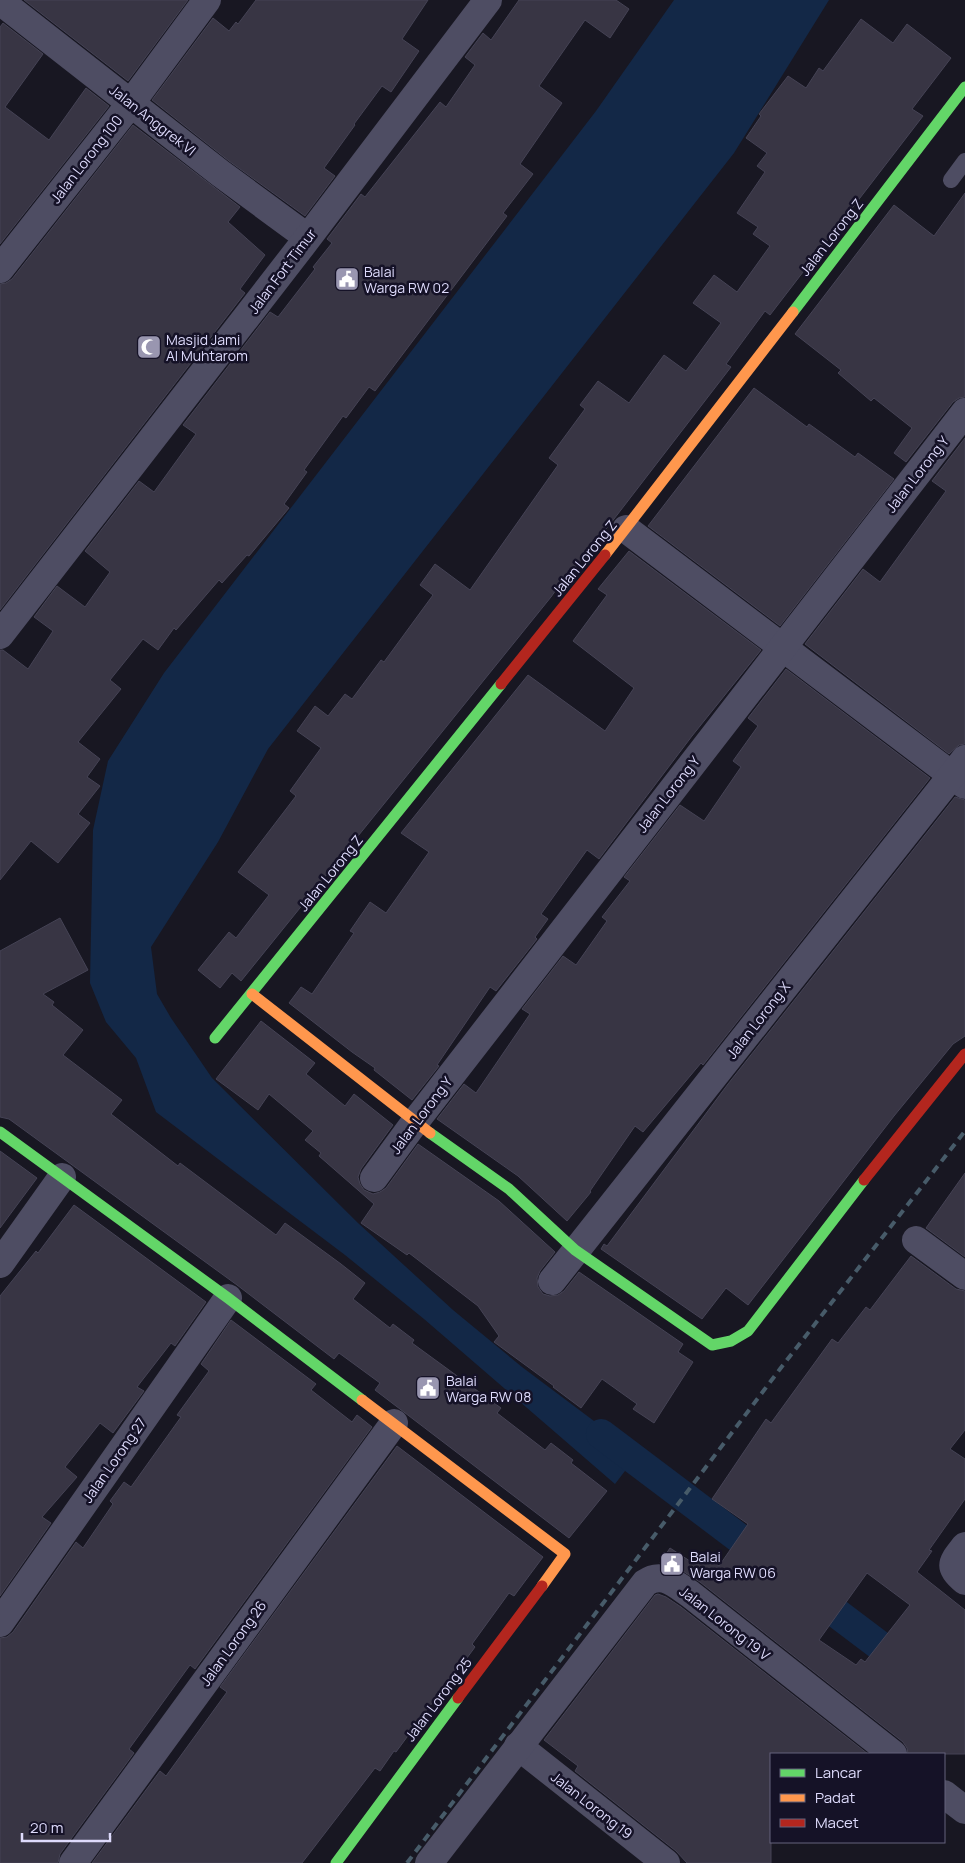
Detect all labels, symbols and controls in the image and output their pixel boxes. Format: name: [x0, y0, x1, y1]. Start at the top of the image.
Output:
street label: Jalan Anggrek VI: [106, 80, 200, 160]
street label: Jalan Lorong 100: [46, 111, 126, 207]
street label: Jalan Lorong Z: [795, 194, 867, 280]
street label: Jalan Fort Timur: [244, 225, 320, 317]
place label: Balai Warga RW 02: [364, 262, 449, 297]
public building icon: Balai Warga RW 02: [334, 266, 360, 292]
place label: Masjid Jami Al Muhtarom: [166, 330, 248, 365]
mosque icon: Masjid Jami Al Muhtarom: [136, 334, 162, 360]
street label: Jalan Lorong Y: [881, 432, 953, 516]
street label: Jalan Lorong Z: [547, 516, 621, 600]
street label: Jalan Lorong Y: [632, 752, 704, 836]
street label: Jalan Lorong Z: [293, 831, 367, 915]
street label: Jalan Lorong X: [722, 977, 794, 1062]
street label: Jalan Lorong Y: [386, 1072, 456, 1158]
place label: Balai Warga RW 08: [446, 1371, 531, 1406]
public building icon: Balai Warga RW 08: [415, 1375, 441, 1401]
street label: Jalan Lorong 27: [78, 1414, 150, 1506]
place label: Balai Warga RW 06: [690, 1547, 776, 1582]
public building icon: Balai Warga RW 06: [659, 1551, 685, 1577]
street label: Jalan Lorong 19 V: [676, 1582, 775, 1665]
street label: Jalan Lorong 26: [196, 1597, 270, 1689]
street label: Jalan Lorong 25: [400, 1653, 476, 1745]
legend: [770, 1753, 945, 1843]
text: Lancar: [815, 1762, 862, 1783]
street label: Jalan Lorong 19: [547, 1767, 637, 1843]
text: Padat: [815, 1787, 855, 1808]
scale bar: [22, 1810, 110, 1842]
text: Macet: [815, 1812, 859, 1833]
text: 20 m: [30, 1817, 63, 1838]

